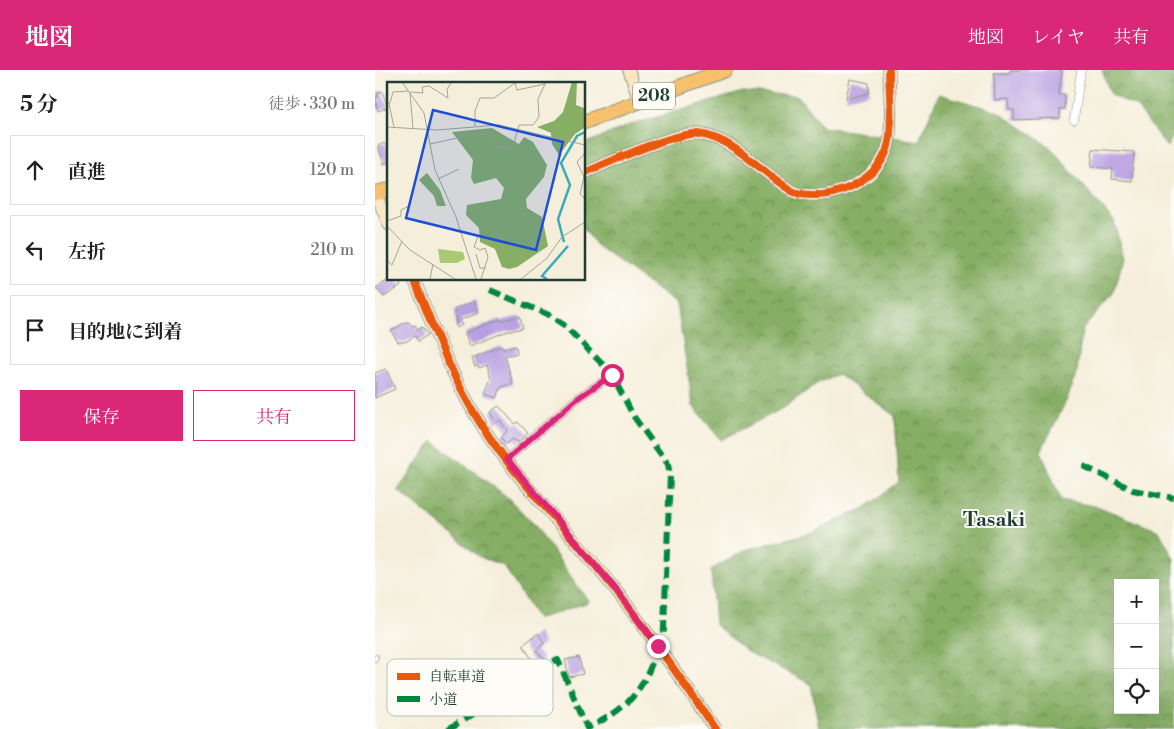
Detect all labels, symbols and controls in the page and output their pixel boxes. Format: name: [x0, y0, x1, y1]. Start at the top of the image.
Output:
text: 地図: [25, 23, 73, 53]
text: 地図: [968, 26, 1004, 49]
text: レイヤ: [1032, 26, 1085, 49]
text: 共有: [1113, 26, 1149, 49]
inset map: [387, 82, 585, 280]
road number: 208: [633, 82, 675, 110]
text: 5 分: [20, 92, 57, 118]
text: 徒歩 · 330 m: [268, 94, 355, 114]
icon: ahead: [21, 156, 49, 184]
text: 直進: [68, 160, 106, 184]
text: 120 m: [310, 160, 354, 180]
icon: left: [21, 236, 49, 264]
text: 左折: [68, 240, 106, 264]
text: 210 m: [310, 240, 354, 260]
icon: arrive: [21, 316, 49, 344]
text: 目的地に到着: [68, 320, 182, 344]
route start: [601, 364, 624, 387]
button: 保存: [20, 390, 183, 441]
button: 共有: [193, 390, 355, 441]
district label: Tasaki: [963, 508, 1026, 533]
map controls: [1114, 579, 1159, 714]
button: +: [1114, 579, 1159, 624]
button: −: [1114, 624, 1159, 669]
route end: [647, 635, 670, 658]
legend: [387, 659, 553, 716]
text: 自転車道: [429, 668, 485, 686]
button: locate: [1114, 669, 1159, 714]
text: 小道: [429, 691, 457, 709]

